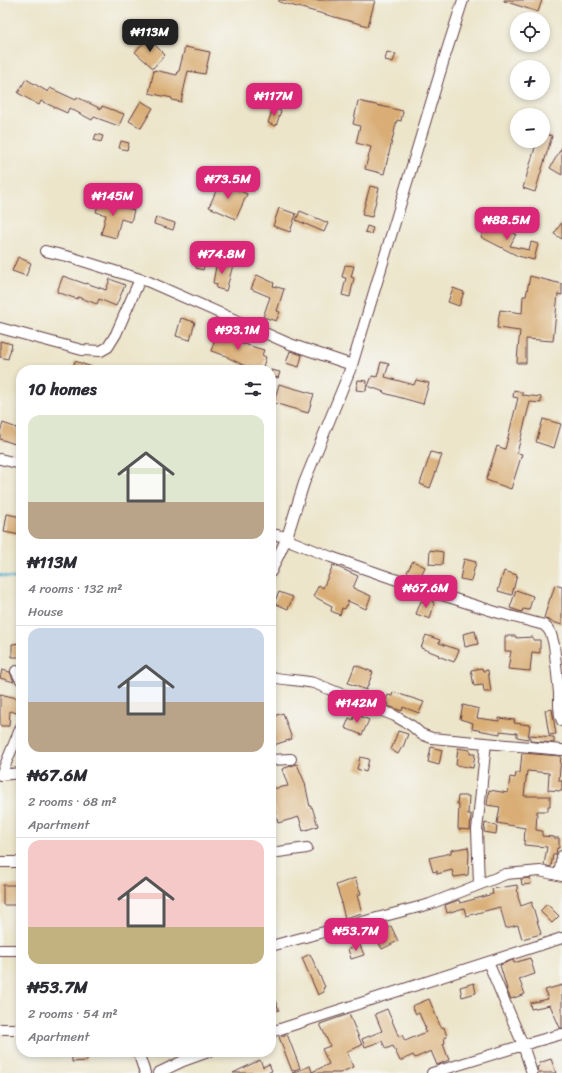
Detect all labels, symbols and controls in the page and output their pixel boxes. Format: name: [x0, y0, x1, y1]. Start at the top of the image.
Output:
map controls: [510, 12, 550, 148]
button: locate: [510, 12, 550, 52]
pin: ₦113M: [122, 19, 178, 53]
text: ₦113M: [131, 20, 169, 43]
button: +: [510, 60, 550, 100]
pin: ₦117M: [246, 83, 302, 117]
text: ₦117M: [255, 84, 293, 107]
button: −: [510, 108, 550, 148]
pin: ₦73.5M: [195, 166, 261, 200]
text: ₦73.5M: [205, 167, 251, 190]
pin: ₦145M: [85, 183, 141, 217]
text: ₦145M: [93, 184, 133, 207]
pin: ₦88.5M: [474, 207, 540, 241]
text: ₦88.5M: [484, 208, 530, 231]
pin: ₦74.8M: [189, 241, 255, 275]
text: ₦74.8M: [199, 242, 245, 265]
pin: ₦93.1M: [205, 317, 271, 351]
text: ₦93.1M: [216, 318, 260, 341]
text: 10 homes: [28, 374, 97, 404]
icon: filters: [242, 378, 264, 400]
icon: home: [110, 441, 182, 513]
text: ₦113M: [28, 547, 77, 577]
pin: ₦67.6M: [393, 575, 459, 609]
text: ₦67.6M: [403, 576, 449, 599]
text: 4 rooms · 132 m²: [28, 577, 122, 600]
text: House: [28, 600, 63, 623]
icon: home: [110, 654, 182, 726]
pin: ₦142M: [329, 690, 385, 724]
text: ₦142M: [337, 691, 377, 714]
text: ₦67.6M: [28, 760, 87, 790]
text: 2 rooms · 68 m²: [28, 790, 117, 813]
text: Apartment: [28, 813, 89, 836]
icon: home: [110, 866, 182, 938]
pin: ₦53.7M: [323, 918, 389, 952]
text: ₦53.7M: [333, 919, 379, 942]
text: ₦53.7M: [28, 972, 88, 1002]
text: 2 rooms · 54 m²: [28, 1002, 118, 1025]
text: Apartment: [28, 1025, 89, 1048]

